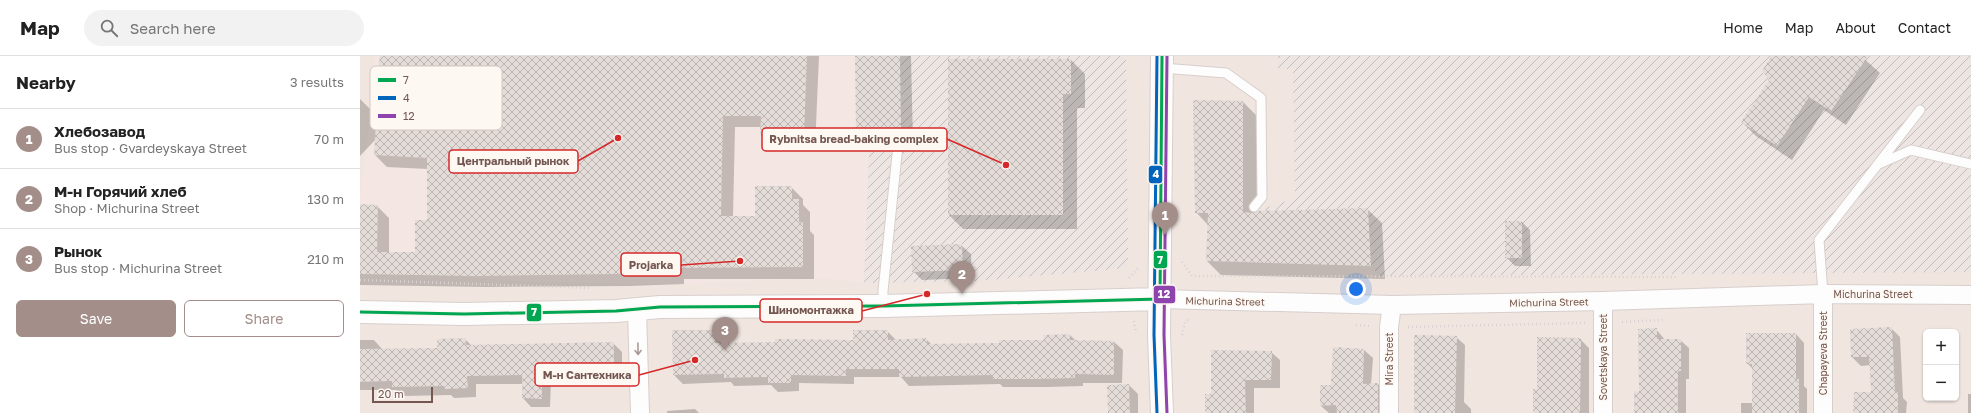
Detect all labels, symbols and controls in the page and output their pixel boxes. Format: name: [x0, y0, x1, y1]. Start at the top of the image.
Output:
search box: [84, 10, 364, 46]
text: Map: [20, 16, 60, 39]
icon: search: [98, 17, 120, 39]
text: Search here: [130, 19, 216, 37]
text: Home: [1723, 19, 1763, 36]
text: Map: [1785, 19, 1813, 36]
text: About: [1835, 19, 1876, 36]
text: Contact: [1898, 19, 1951, 36]
legend: [370, 66, 502, 130]
text: Nearby: [16, 72, 76, 93]
text: 7: [403, 73, 409, 86]
text: 3 results: [290, 74, 344, 90]
text: 4: [403, 91, 410, 104]
text: 12: [403, 109, 415, 122]
text: Хлебозавод: [54, 122, 145, 140]
callout: Rybnitsa bread-baking complex: [762, 128, 947, 151]
text: 1: [26, 131, 32, 147]
text: 70 m: [314, 131, 344, 147]
text: Rybnitsa bread-baking complex: [769, 132, 939, 145]
text: Bus stop · Gvardeyskaya Street: [54, 140, 247, 156]
callout: Центральный рынок: [449, 150, 578, 173]
text: Центральный рынок: [457, 154, 570, 167]
line badge: 4: [1148, 165, 1163, 184]
text: 4: [1153, 167, 1160, 180]
text: М-н Горячий хлеб: [54, 182, 187, 200]
text: 2: [25, 191, 33, 207]
text: 130 m: [307, 191, 344, 207]
text: Shop · Michurina Street: [54, 200, 200, 216]
pin: 1: [1152, 202, 1178, 235]
text: Рынок: [54, 242, 102, 260]
line badge: 7: [1153, 250, 1168, 269]
text: 3: [25, 251, 33, 267]
text: 210 m: [307, 251, 344, 267]
callout: Projarka: [621, 253, 681, 276]
text: 7: [1157, 253, 1163, 266]
text: Projarka: [629, 258, 673, 271]
text: Bus stop · Michurina Street: [54, 260, 222, 276]
pin: 2: [949, 261, 975, 294]
your location: [1346, 279, 1366, 299]
line badge: 12: [1153, 285, 1176, 304]
text: 12: [1158, 287, 1170, 300]
street label: Michurina Street: [1833, 288, 1913, 300]
street label: Michurina Street: [1185, 294, 1265, 308]
street label: Michurina Street: [1509, 295, 1589, 309]
callout: Шиномонтажка: [760, 299, 862, 322]
button: Save: [16, 300, 176, 337]
button: Share: [184, 300, 344, 337]
line badge: 7: [526, 303, 542, 322]
text: Шиномонтажка: [768, 303, 854, 316]
text: 7: [531, 305, 537, 318]
street label: Chapayeva Street: [1817, 311, 1829, 395]
street label: Sovetskaya Street: [1597, 314, 1609, 400]
pin: 3: [712, 317, 738, 350]
map controls: [1923, 329, 1959, 401]
button: +: [1923, 329, 1959, 365]
street label: Mira Street: [1383, 333, 1395, 385]
one-way arrow: [634, 342, 642, 355]
callout: М-н Сантехника: [535, 363, 639, 386]
button: −: [1923, 365, 1959, 401]
text: М-н Сантехника: [543, 368, 631, 381]
scale bar: [372, 385, 433, 404]
text: 20 m: [378, 387, 404, 400]

